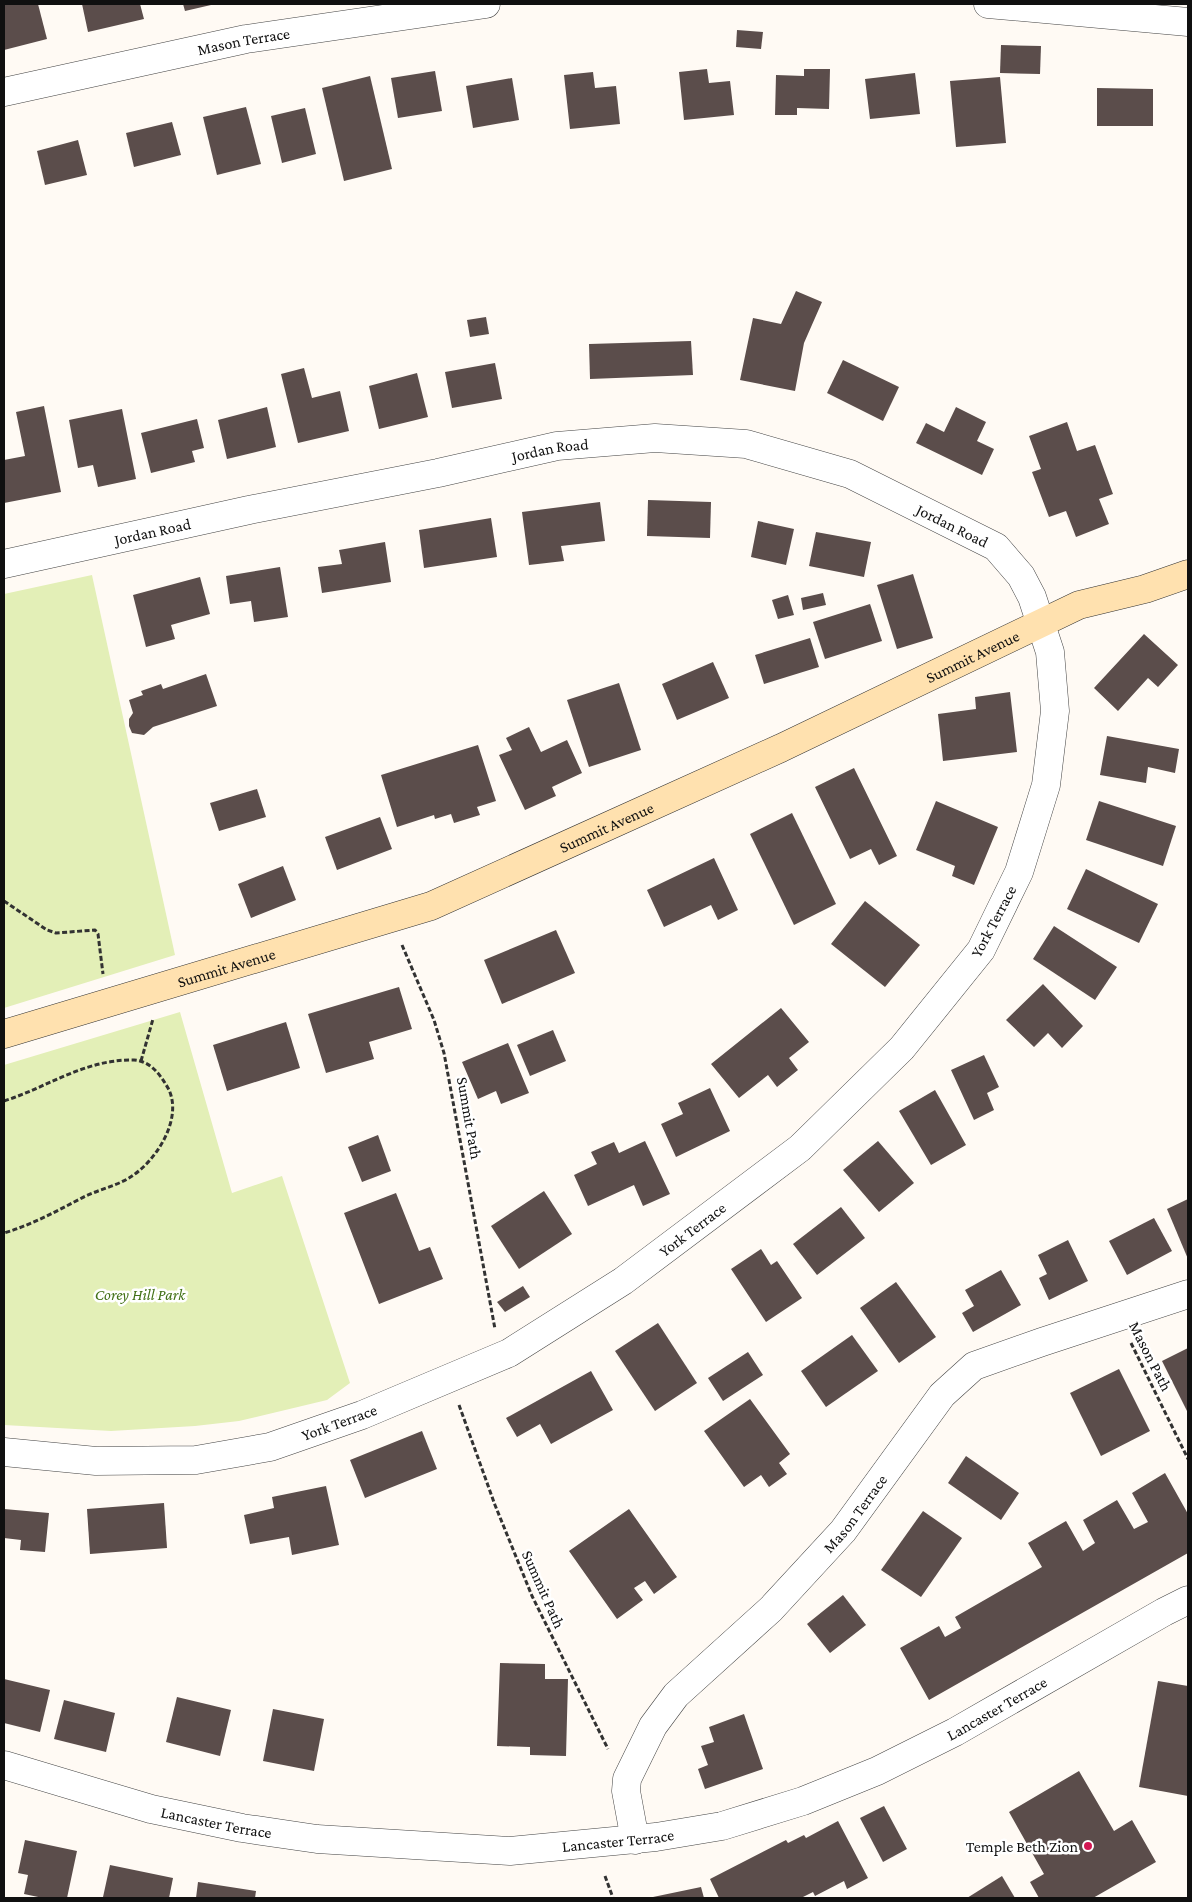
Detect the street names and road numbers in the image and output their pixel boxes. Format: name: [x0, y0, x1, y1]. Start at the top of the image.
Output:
street label: Mason Terrace: [196, 25, 291, 58]
street label: Jordan Road: [508, 435, 590, 466]
street label: Jordan Road: [912, 500, 992, 551]
street label: Jordan Road: [111, 515, 193, 550]
street label: Summit Avenue: [923, 627, 1022, 686]
street label: Summit Avenue: [557, 799, 656, 856]
street label: York Terrace: [967, 882, 1019, 960]
street label: Summit Avenue: [175, 945, 277, 991]
street label: Summit Path: [454, 1076, 485, 1161]
street label: York Terrace: [656, 1199, 729, 1260]
street label: Mason Path: [1126, 1319, 1175, 1394]
street label: York Terrace: [299, 1401, 379, 1444]
street label: Mason Terrace: [820, 1471, 890, 1556]
street label: Summit Path: [519, 1548, 568, 1631]
street label: Lancaster Terrace: [944, 1673, 1050, 1744]
street label: Lancaster Terrace: [159, 1803, 273, 1841]
street label: Lancaster Terrace: [561, 1826, 675, 1855]

